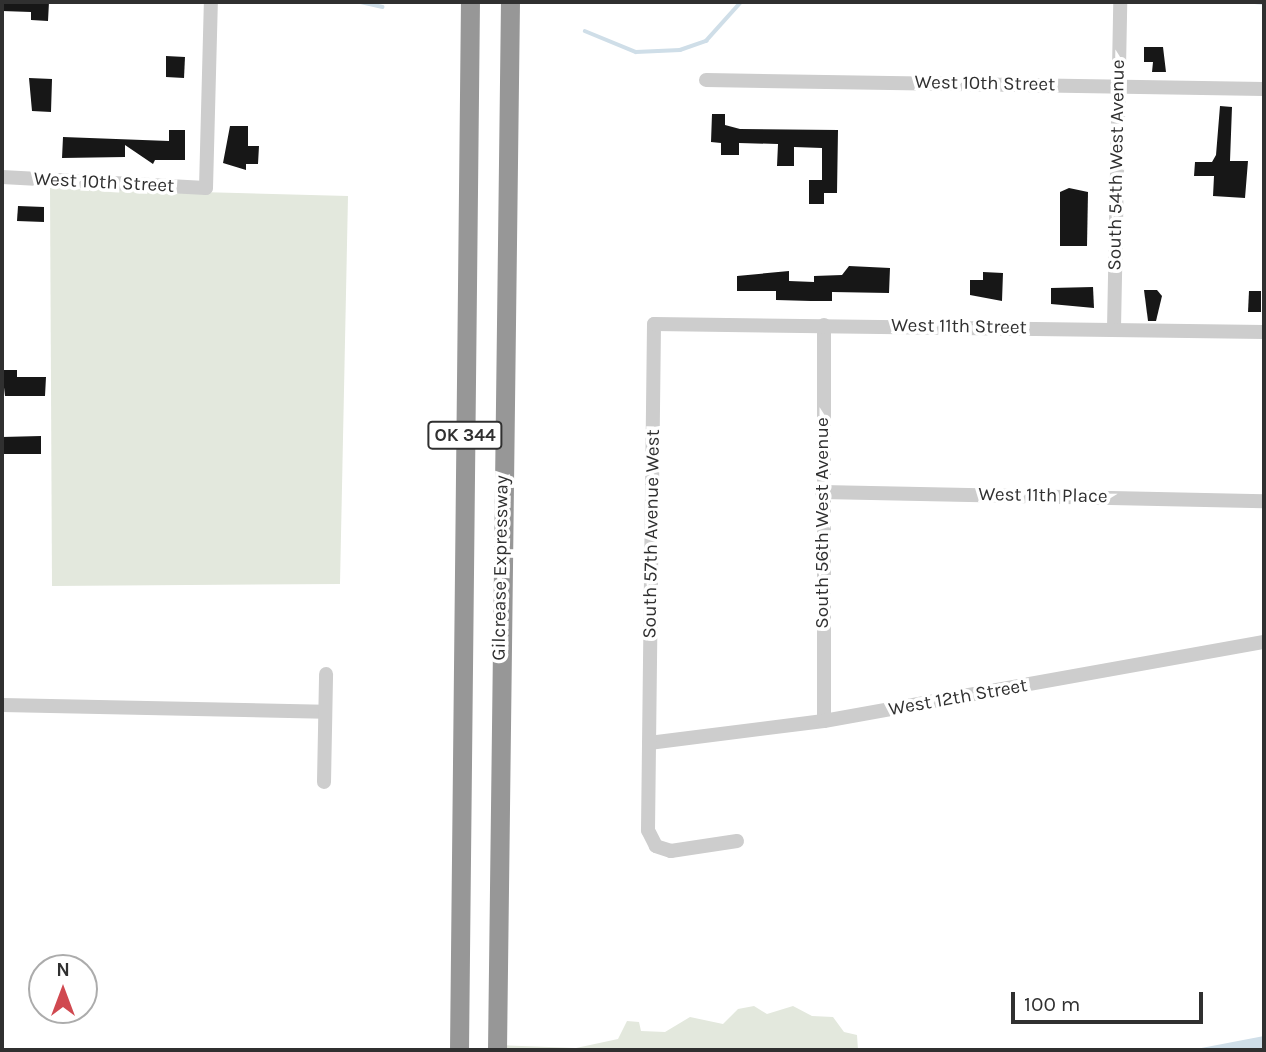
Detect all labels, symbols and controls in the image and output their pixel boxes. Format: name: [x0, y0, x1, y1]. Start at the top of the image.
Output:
street label: South 54th West Avenue: [1104, 59, 1130, 271]
street label: West 10th Street: [915, 71, 1055, 97]
street label: West 10th Street: [33, 168, 175, 198]
street label: West 11th Street: [891, 314, 1027, 340]
street label: South 56th West Avenue: [812, 417, 834, 629]
road number: OK 344: [426, 421, 504, 450]
street label: South 57th Avenue West: [639, 429, 665, 639]
street label: Gilcrease Expressway: [488, 475, 514, 661]
street label: West 11th Place: [978, 483, 1108, 509]
street label: West 12th Street: [887, 675, 1029, 721]
north arrow: [28, 954, 98, 1024]
text: N: [56, 959, 70, 981]
scale bar: [1014, 978, 1206, 1022]
text: 100 m: [1024, 992, 1081, 1016]

